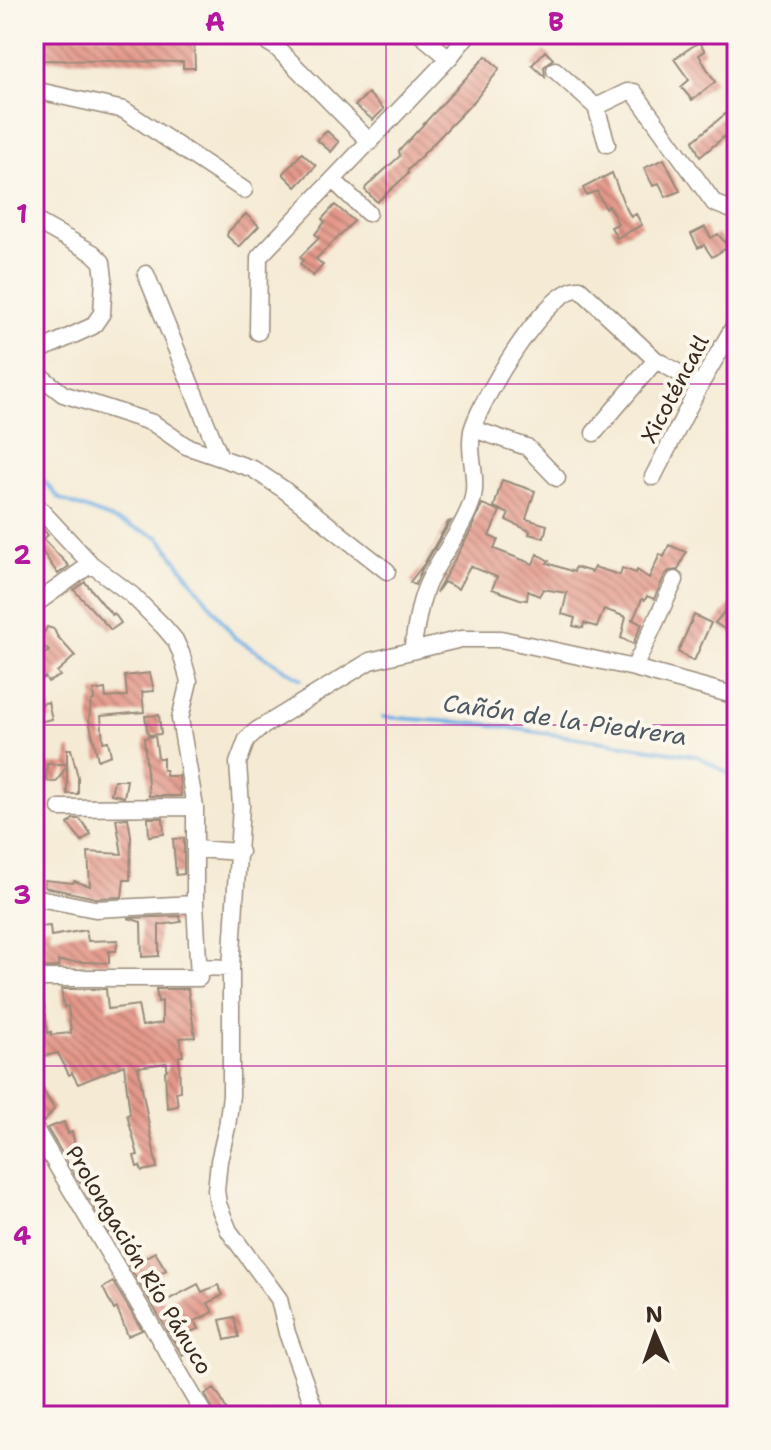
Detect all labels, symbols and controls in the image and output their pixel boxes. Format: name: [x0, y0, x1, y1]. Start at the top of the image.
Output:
text: A: [205, 4, 225, 39]
text: B: [548, 4, 564, 39]
text: 1: [16, 196, 28, 231]
street label: Xicoténcatl: [634, 330, 716, 448]
text: 2: [13, 537, 31, 572]
water label: Cañón de la Piedrera: [441, 687, 689, 753]
text: 3: [13, 877, 31, 912]
street label: Prolongación Río Pánuco: [59, 1140, 219, 1380]
text: 4: [13, 1218, 31, 1253]
north arrow: [615, 1294, 695, 1374]
text: N: [645, 1300, 664, 1329]

